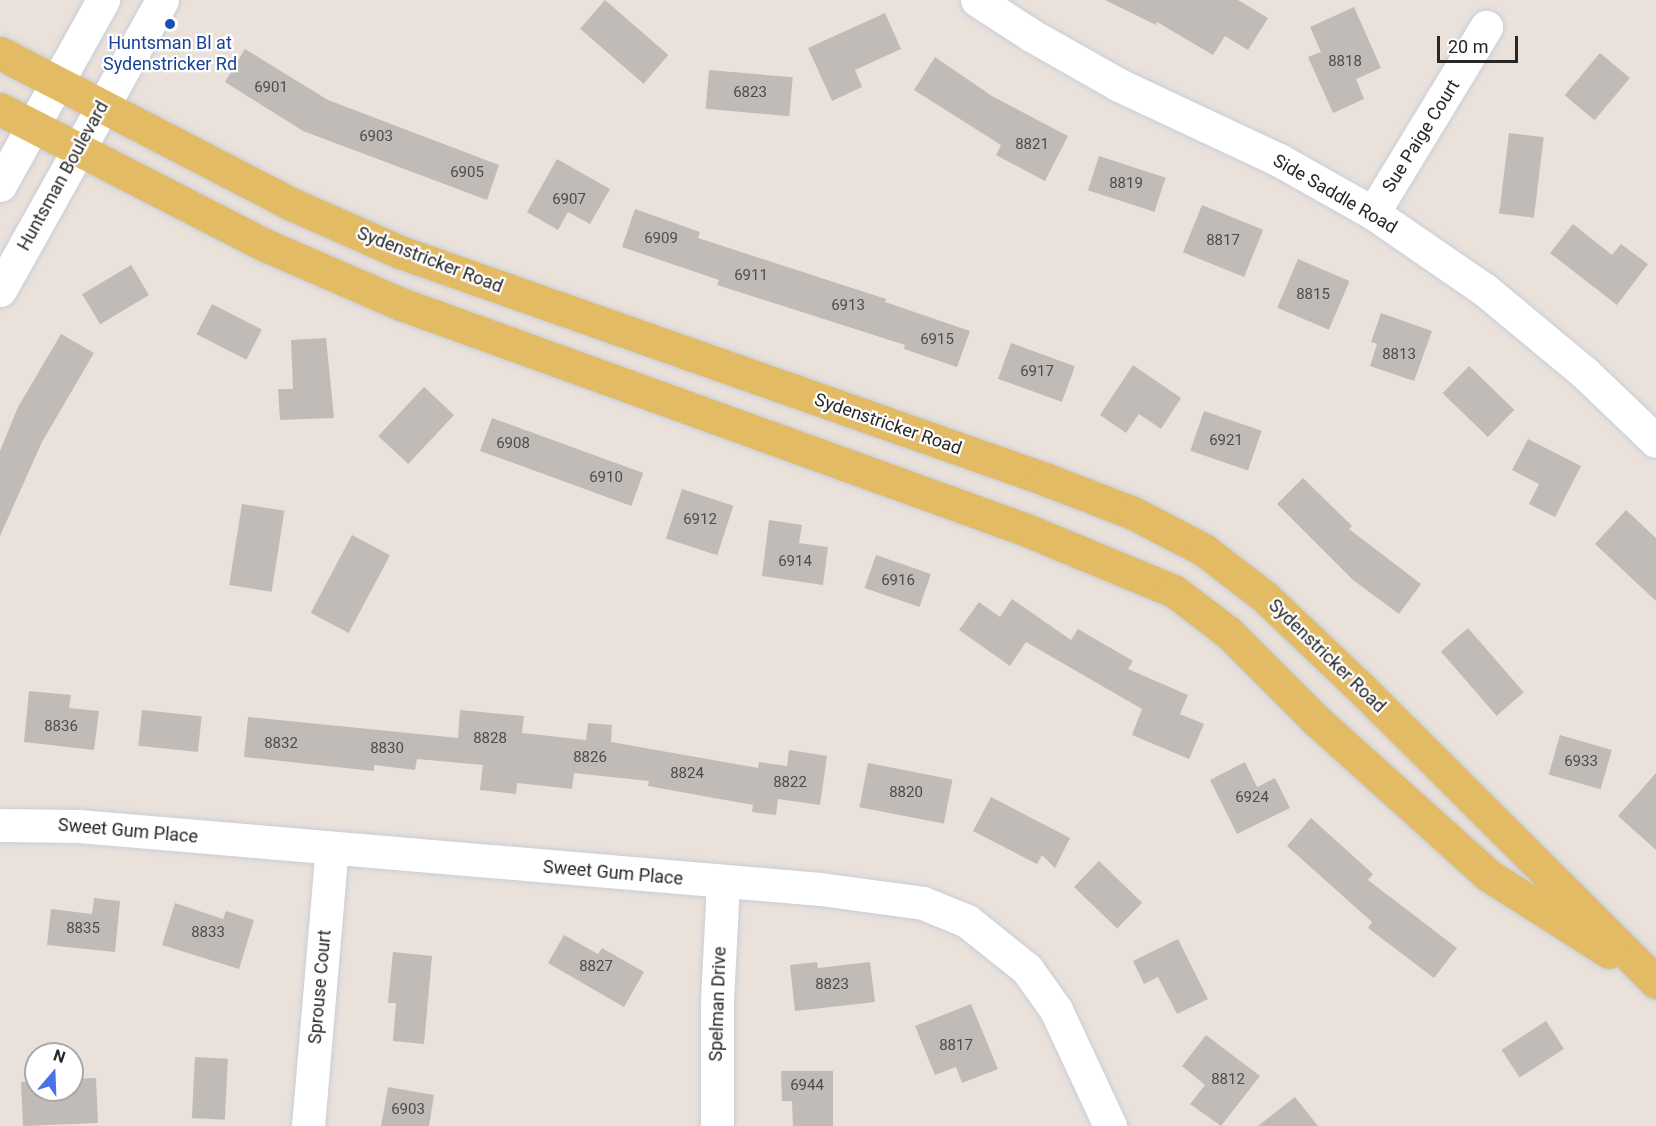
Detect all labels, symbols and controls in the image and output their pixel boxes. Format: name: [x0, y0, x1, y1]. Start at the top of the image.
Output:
marker: Huntsman Bl at Sydenstricker Rd: [163, 17, 177, 31]
scale bar: [1440, 24, 1521, 62]
place label: Huntsman Bl at Sydenstricker Rd: [103, 33, 237, 76]
text: 20 m: [1448, 36, 1488, 57]
house number: 8818: [1328, 53, 1362, 71]
street label: Sue Paige Court: [1378, 76, 1464, 196]
house number: 6901: [254, 79, 288, 97]
house number: 6823: [733, 84, 767, 102]
street label: Huntsman Boulevard: [13, 97, 113, 255]
house number: 6903: [359, 128, 393, 146]
house number: 8821: [1015, 136, 1049, 154]
street label: Side Saddle Road: [1269, 150, 1401, 238]
house number: 6905: [450, 164, 484, 182]
house number: 8819: [1109, 175, 1143, 193]
house number: 6907: [552, 191, 586, 209]
street label: Sydenstricker Road: [354, 222, 506, 298]
house number: 6909: [644, 230, 678, 248]
house number: 8817: [1206, 232, 1240, 250]
house number: 6911: [734, 267, 768, 285]
house number: 8815: [1296, 286, 1330, 304]
house number: 6913: [831, 297, 865, 315]
house number: 6915: [920, 331, 954, 349]
house number: 8813: [1382, 346, 1416, 364]
house number: 6917: [1020, 363, 1054, 381]
street label: Sydenstricker Road: [812, 389, 964, 459]
house number: 6921: [1209, 432, 1243, 450]
house number: 6908: [496, 435, 530, 453]
house number: 6910: [589, 469, 623, 487]
house number: 6912: [683, 511, 717, 529]
house number: 6914: [778, 553, 812, 571]
house number: 6916: [881, 572, 915, 590]
street label: Sydenstricker Road: [1264, 595, 1390, 717]
house number: 8836: [44, 718, 78, 736]
house number: 8828: [473, 730, 507, 748]
house number: 8832: [264, 735, 298, 753]
house number: 8830: [370, 740, 404, 758]
house number: 8826: [573, 749, 607, 767]
house number: 6933: [1564, 753, 1598, 771]
house number: 8824: [670, 765, 704, 783]
house number: 8822: [773, 774, 807, 792]
house number: 8820: [889, 784, 923, 802]
house number: 6924: [1235, 789, 1269, 807]
street label: Sweet Gum Place: [57, 814, 199, 848]
street label: Sweet Gum Place: [542, 856, 684, 890]
house number: 8835: [66, 920, 100, 938]
house number: 8833: [191, 924, 225, 942]
street label: Sprouse Court: [304, 929, 336, 1045]
street label: Spelman Drive: [705, 946, 731, 1062]
house number: 8827: [579, 958, 613, 976]
house number: 8823: [815, 976, 849, 994]
house number: 8817: [939, 1037, 973, 1055]
north arrow: [24, 1042, 84, 1102]
text: N: [51, 1046, 68, 1067]
house number: 8812: [1211, 1071, 1245, 1089]
house number: 6944: [790, 1077, 824, 1095]
house number: 6903: [391, 1101, 425, 1119]

